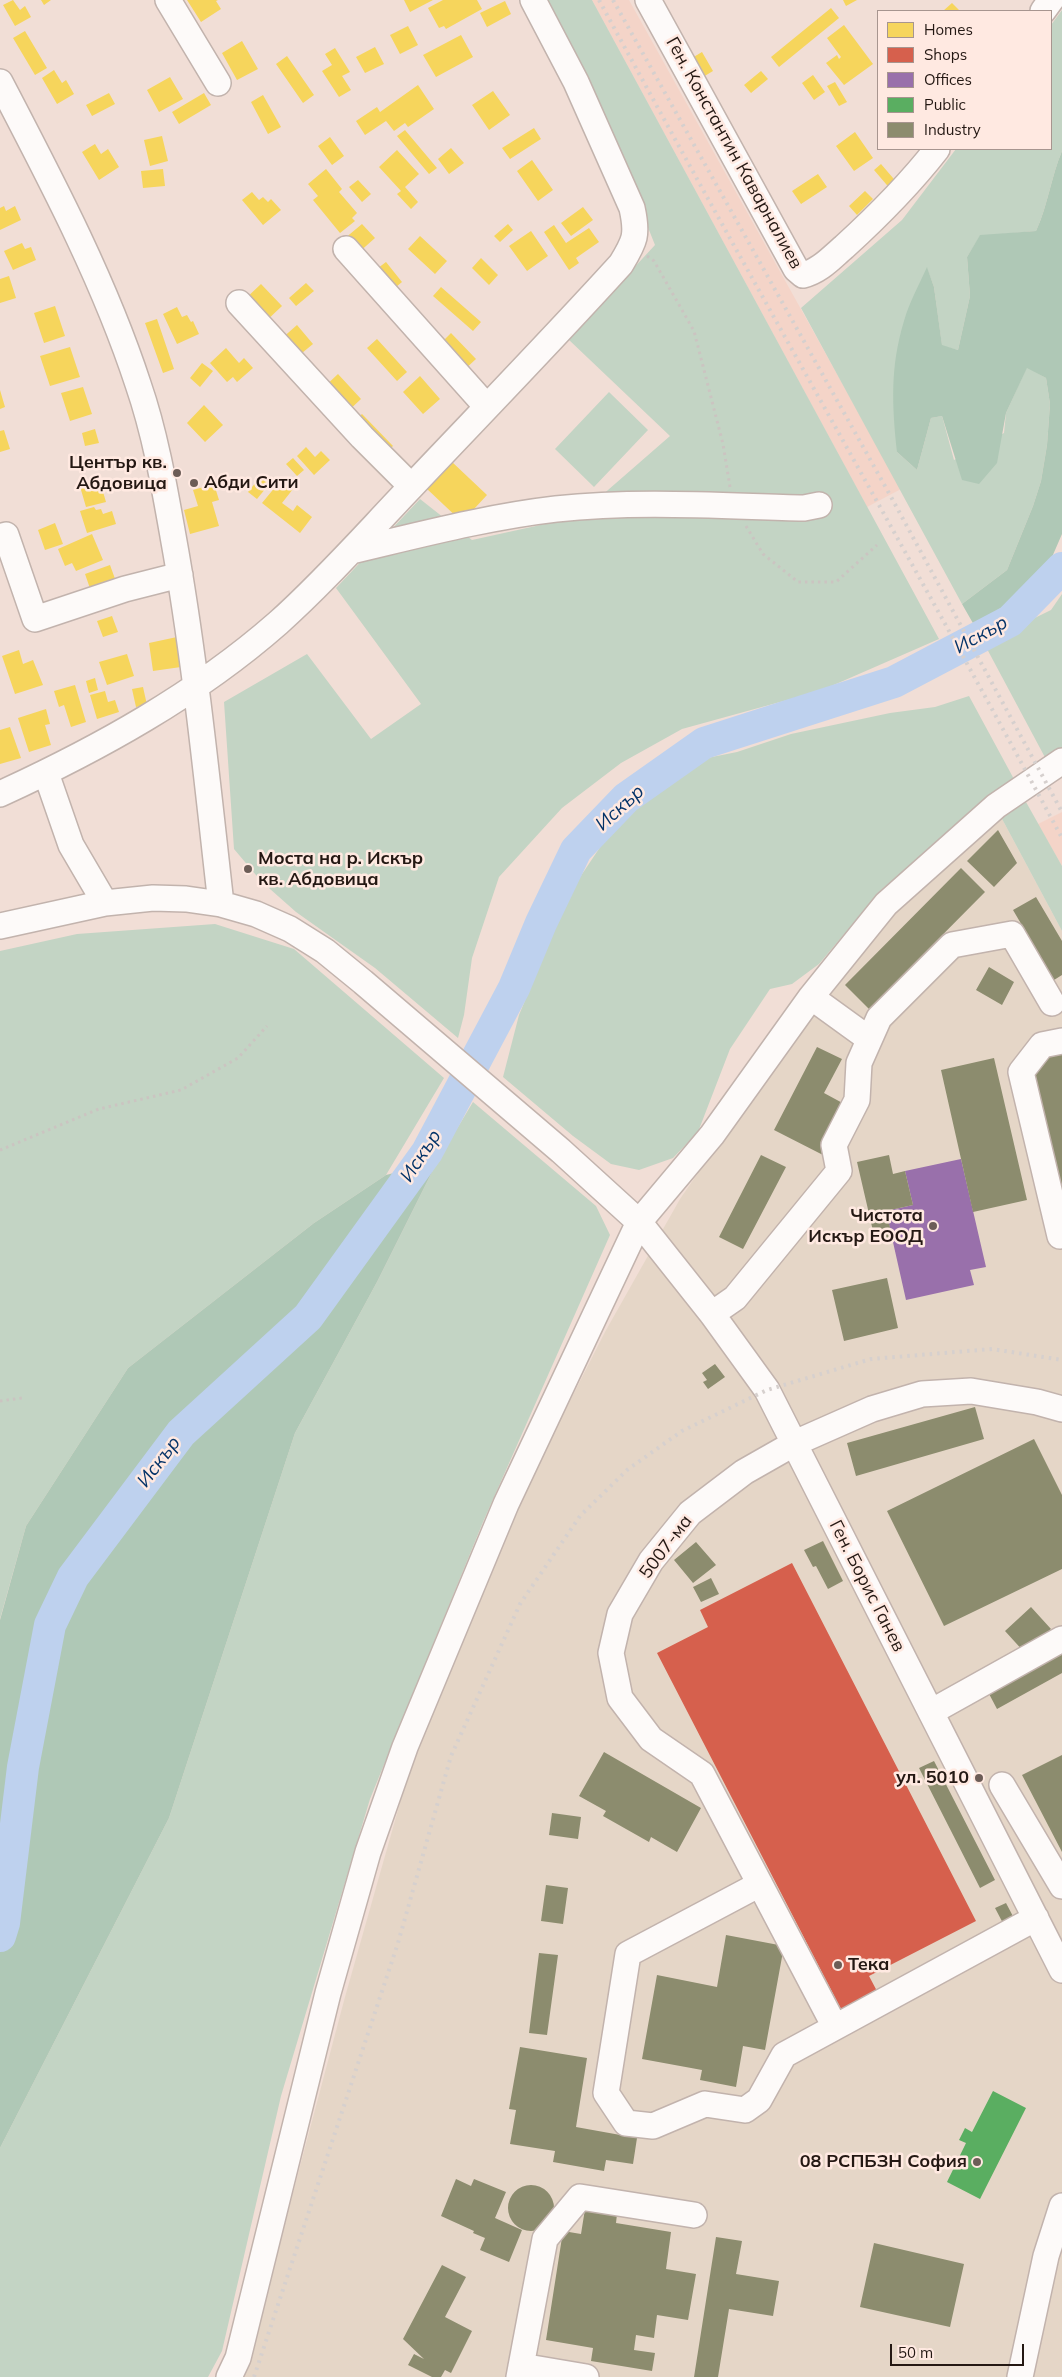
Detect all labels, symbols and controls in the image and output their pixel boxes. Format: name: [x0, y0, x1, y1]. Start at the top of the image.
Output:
legend: [877, 10, 1052, 150]
text: Homes: [924, 20, 973, 39]
street label: Ген. Константин Каварналиев: [661, 33, 807, 273]
text: Shops: [924, 45, 967, 64]
text: Offices: [924, 70, 972, 89]
text: Public: [924, 95, 966, 114]
text: Industry: [924, 120, 981, 139]
place label: Център кв. Абдовица: [69, 452, 167, 494]
marker: Център кв. Абдовица: [171, 467, 183, 479]
place label: Абди Сити: [204, 472, 299, 494]
marker: Абди Сити: [188, 477, 200, 489]
water label: Искър: [950, 611, 1012, 659]
water label: Искър: [591, 780, 649, 836]
place label: Моста на р. Искър кв. Абдовица: [258, 848, 423, 891]
marker: Моста на р. Искър кв. Абдовица: [242, 863, 254, 875]
water label: Искър: [396, 1126, 446, 1186]
place label: Чистота Искър ЕООД: [808, 1205, 923, 1248]
marker: Чистота Искър ЕООД: [927, 1220, 939, 1232]
water label: Искър: [133, 1432, 185, 1492]
street label: 5007-ма: [635, 1511, 697, 1583]
street label: Ген. Борис Ганев: [825, 1517, 909, 1655]
place label: ул. 5010: [896, 1767, 969, 1789]
marker: ул. 5010: [973, 1772, 985, 1784]
place label: Тека: [848, 1954, 890, 1976]
marker: Тека: [832, 1959, 844, 1971]
place label: 08 РСПБЗН София: [800, 2151, 967, 2173]
marker: 08 РСПБЗН София: [971, 2156, 983, 2168]
scale bar: [892, 2334, 1026, 2366]
text: 50 m: [898, 2343, 933, 2362]

